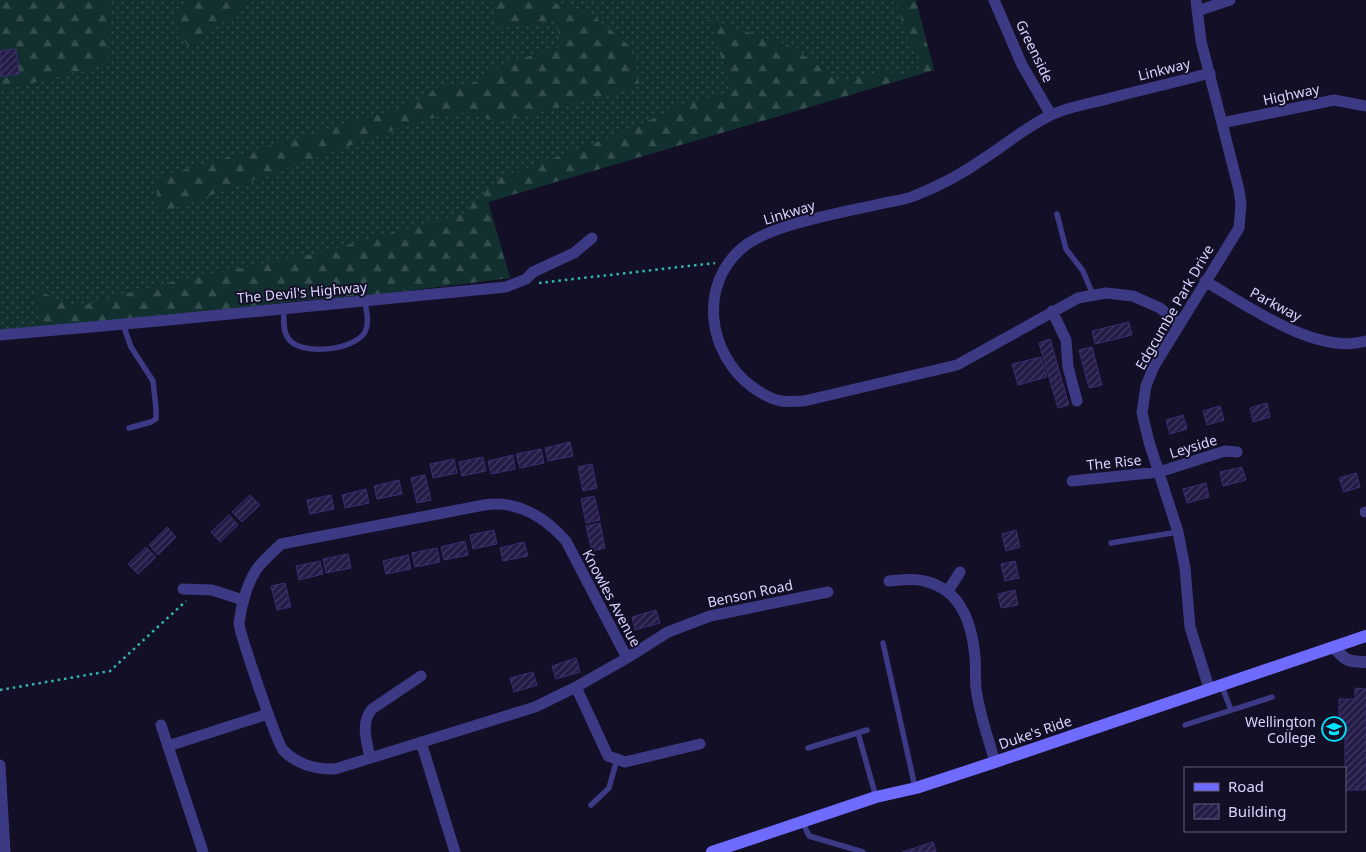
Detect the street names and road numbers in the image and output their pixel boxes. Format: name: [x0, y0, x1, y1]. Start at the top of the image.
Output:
street label: Greenside: [1012, 17, 1058, 85]
street label: Linkway: [1136, 53, 1193, 85]
street label: Highway: [1261, 79, 1322, 109]
street label: Linkway: [761, 195, 818, 229]
street label: Edgcumbe Park Drive: [1130, 241, 1218, 373]
street label: The Devil's Highway: [236, 277, 369, 307]
street label: Parkway: [1247, 283, 1306, 326]
street label: Leyside: [1167, 430, 1219, 462]
street label: The Rise: [1086, 450, 1142, 474]
street label: Knowles Avenue: [578, 546, 646, 650]
street label: Benson Road: [706, 575, 794, 611]
street label: Duke's Ride: [996, 711, 1074, 753]

